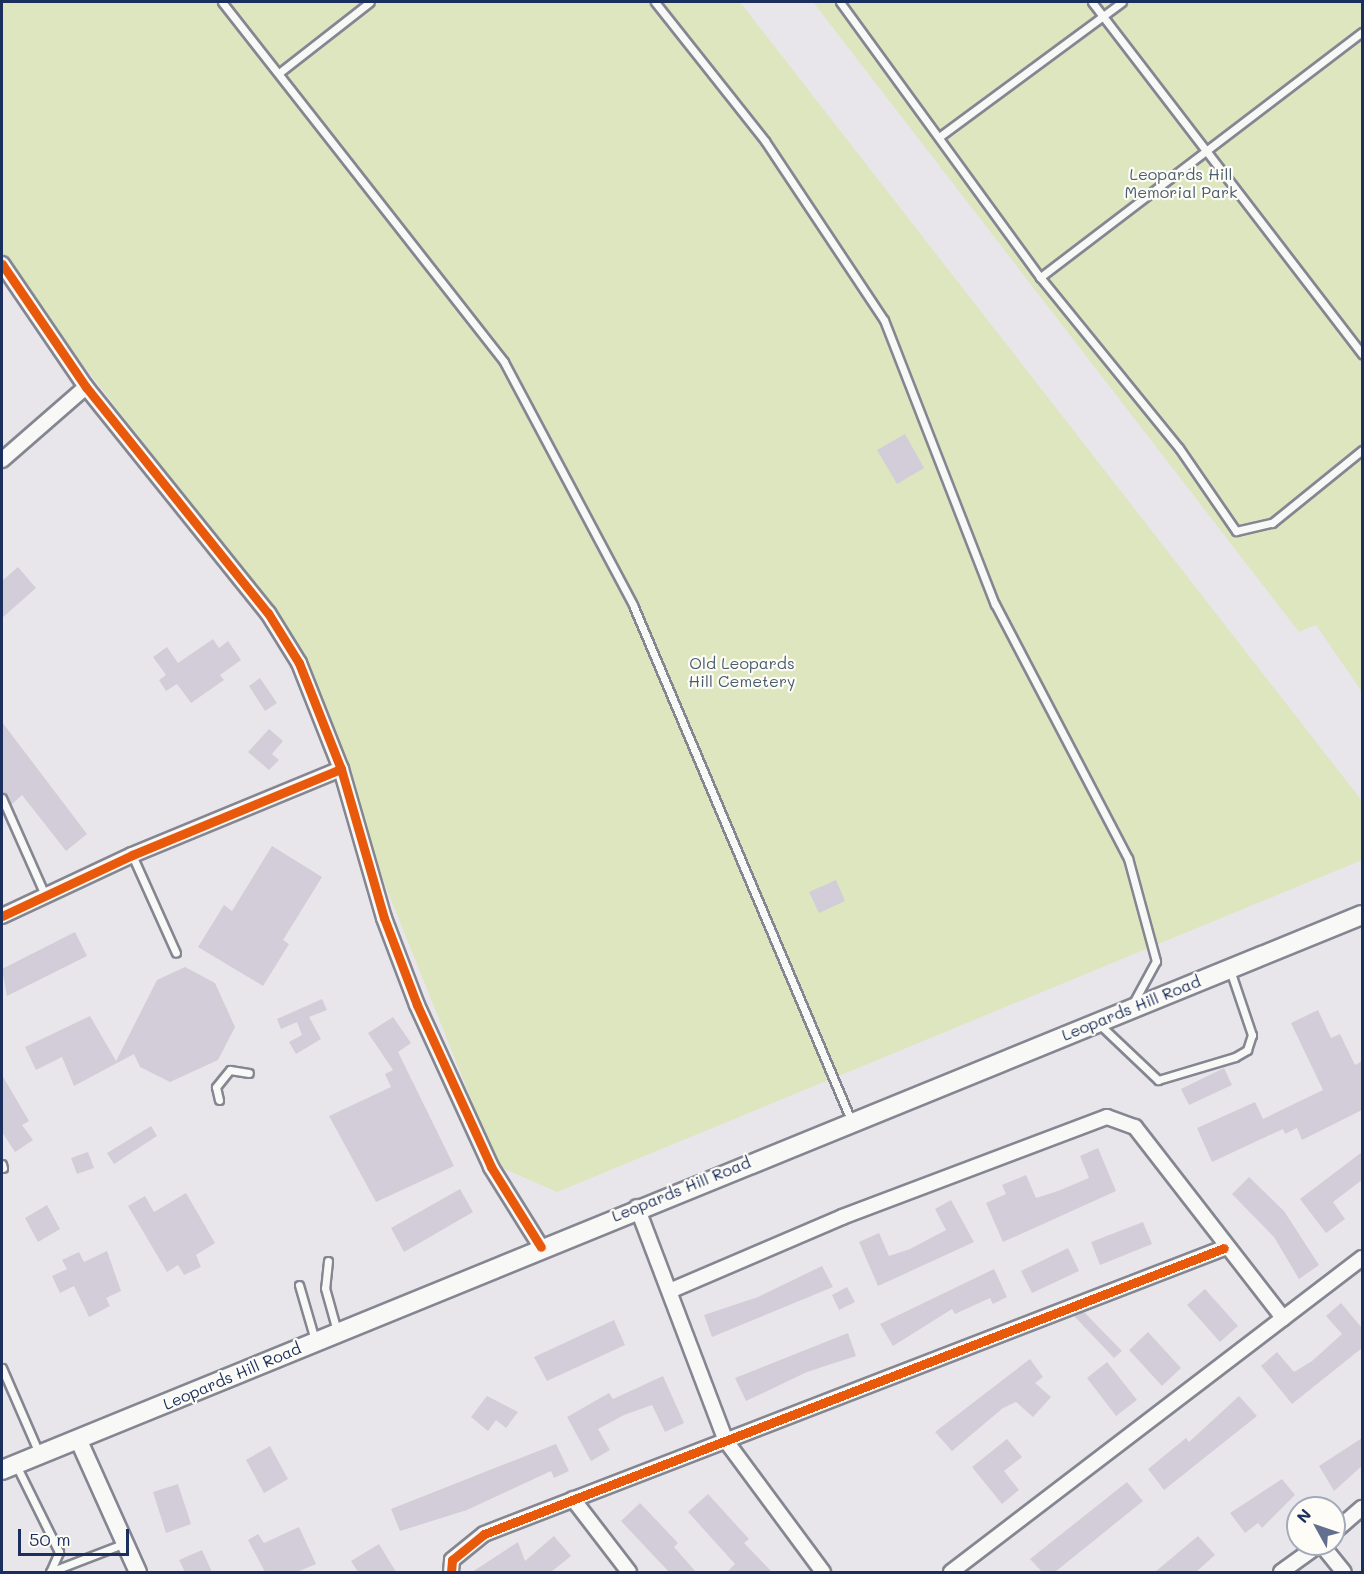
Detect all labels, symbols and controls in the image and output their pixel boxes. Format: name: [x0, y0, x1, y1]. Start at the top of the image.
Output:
park label: Leopards Hill Memorial Park: [1124, 164, 1238, 202]
park label: Old Leopards Hill Cemetery: [689, 653, 795, 691]
street label: Leopards Hill Road: [1059, 971, 1203, 1045]
street label: Leopards Hill Road: [609, 1152, 753, 1226]
street label: Leopards Hill Road: [160, 1338, 304, 1414]
north arrow: [1286, 1496, 1346, 1556]
text: N: [1291, 1504, 1315, 1527]
scale bar: [21, 1517, 132, 1555]
text: 50 m: [29, 1527, 71, 1551]

